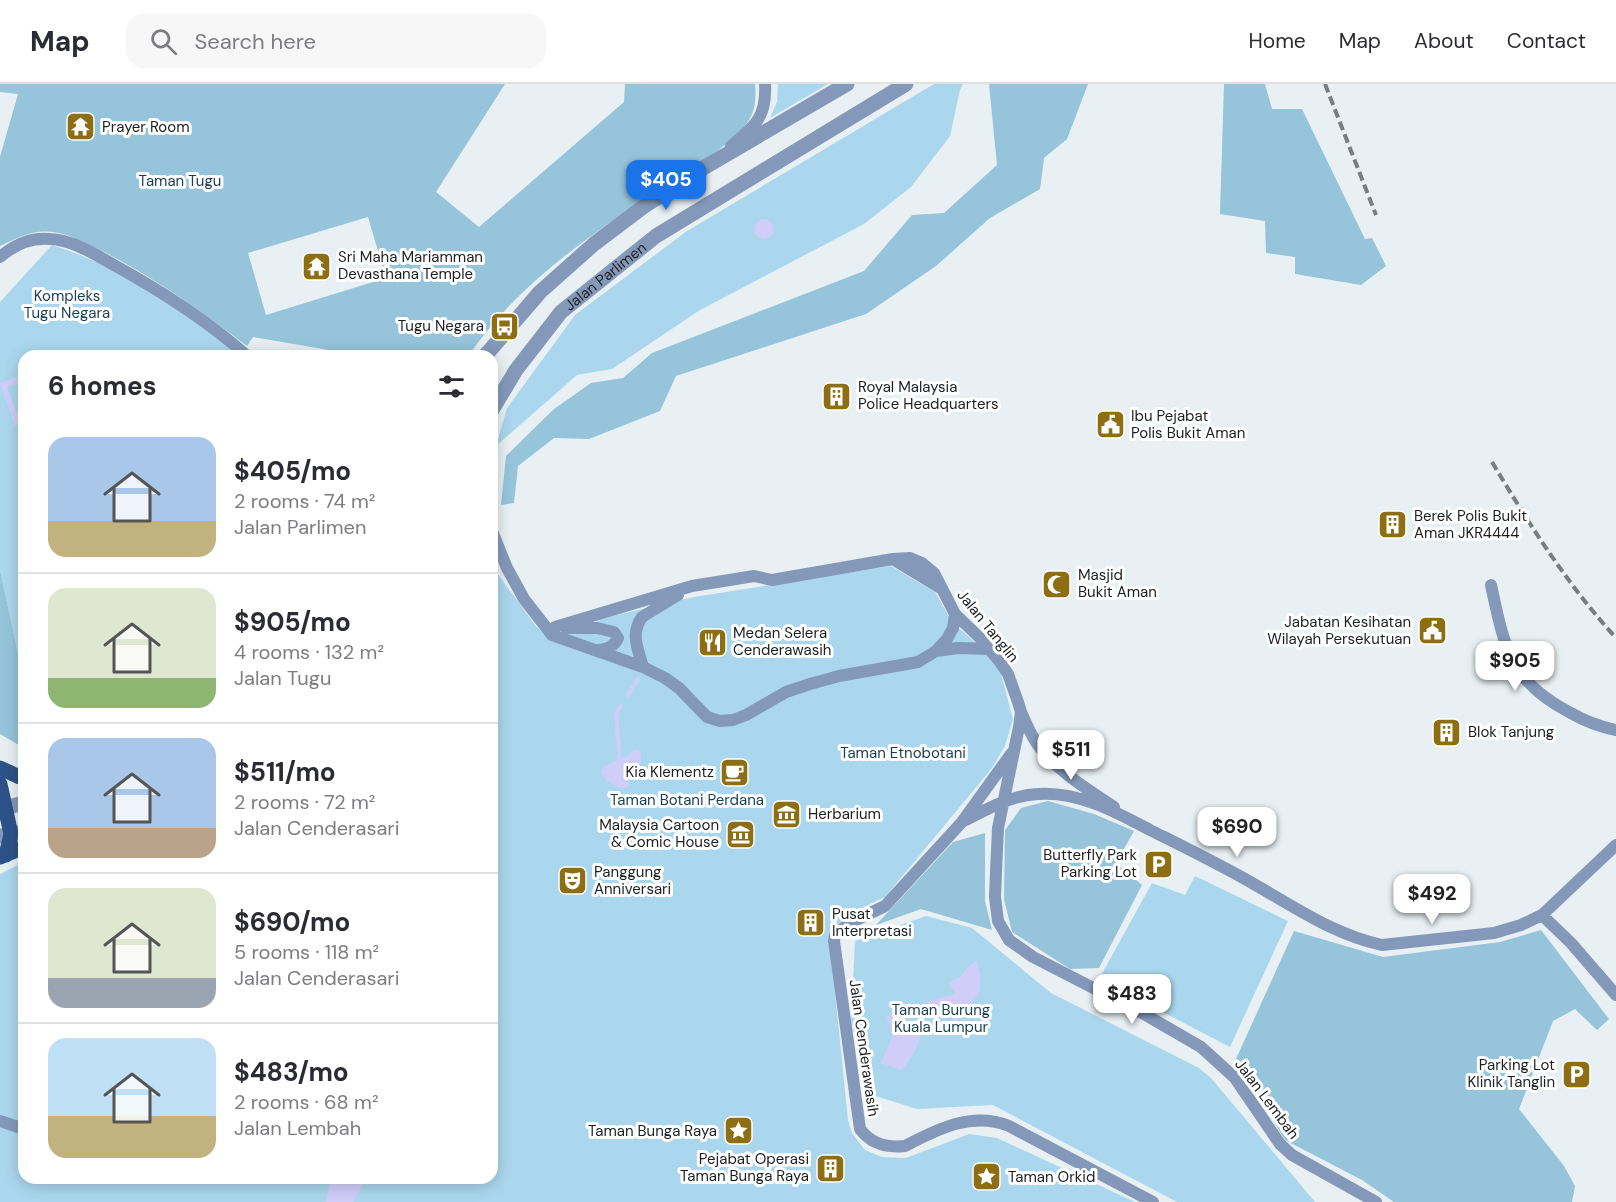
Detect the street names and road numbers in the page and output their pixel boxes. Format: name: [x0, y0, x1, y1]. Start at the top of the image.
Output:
street label: Jalan Parlimen: [560, 238, 651, 315]
street label: Jalan Tanglin: [953, 586, 1023, 666]
street label: Jalan Cenderawasih: [844, 978, 884, 1118]
street label: Jalan Lembah: [1230, 1055, 1304, 1143]

